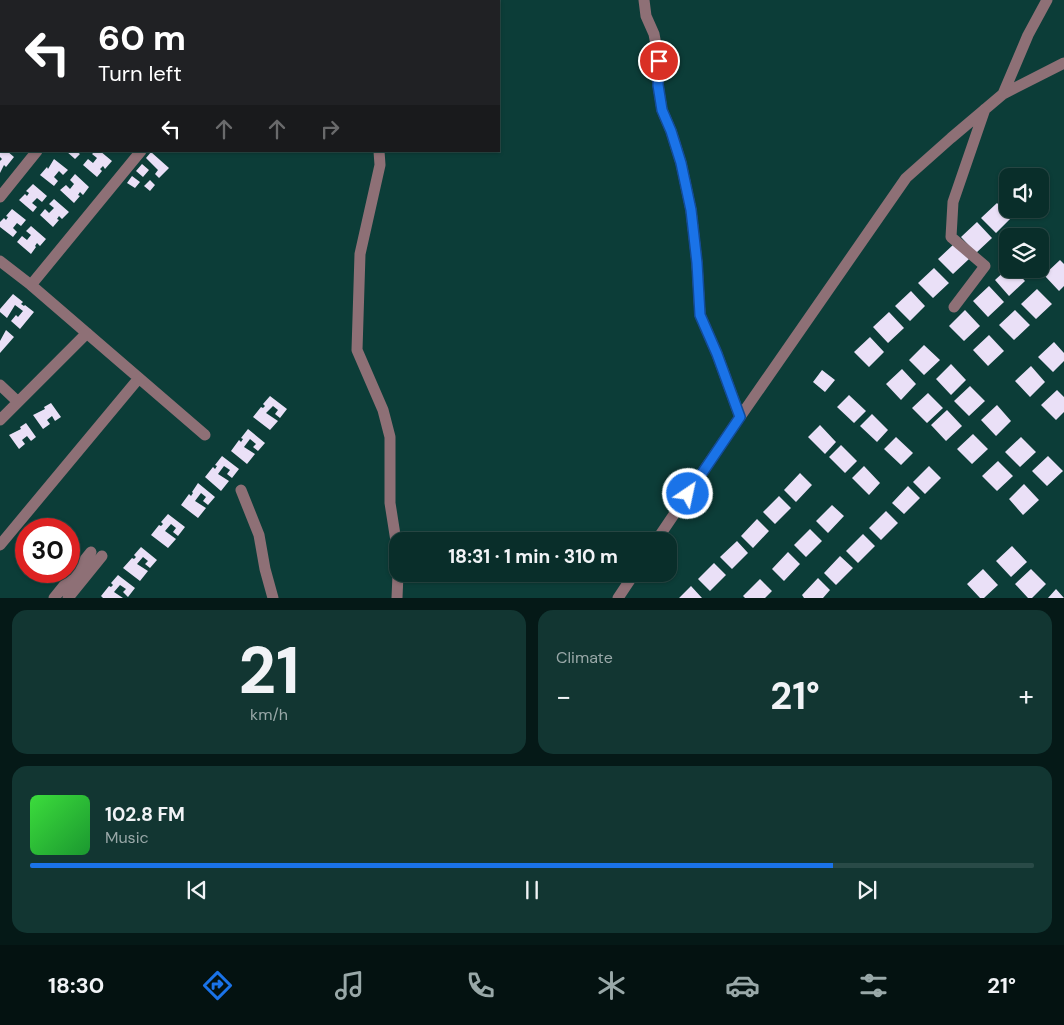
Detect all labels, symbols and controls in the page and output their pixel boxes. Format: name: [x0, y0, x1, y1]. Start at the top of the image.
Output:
text: 60 m: [98, 15, 186, 61]
icon: left: [15, 20, 80, 85]
pin: [638, 40, 680, 82]
icon: arrive: [645, 47, 673, 75]
text: Turn left: [98, 59, 182, 88]
icon: left: [157, 115, 185, 143]
icon: ahead: [210, 115, 238, 143]
icon: ahead: [263, 115, 291, 143]
icon: right: [316, 115, 344, 143]
map controls: [999, 168, 1049, 278]
button: sound: [999, 168, 1049, 218]
button: layers: [999, 228, 1049, 278]
position arrow: [661, 467, 713, 519]
speed limit sign: 30: [15, 518, 80, 583]
text: 18:31 · 1 min · 310 m: [448, 544, 618, 569]
text: 21: [238, 629, 300, 713]
text: Climate: [556, 647, 613, 668]
text: 21°: [770, 671, 820, 721]
text: −: [556, 678, 571, 715]
text: +: [1019, 678, 1034, 715]
text: km/h: [250, 704, 288, 725]
text: 102.8 FM: [105, 802, 185, 827]
text: Music: [105, 827, 149, 848]
icon: previous: [183, 876, 211, 904]
icon: pause: [518, 876, 546, 904]
icon: next: [853, 876, 881, 904]
icon: directions: [200, 968, 235, 1003]
icon: music: [332, 968, 367, 1003]
icon: phone: [463, 968, 498, 1003]
icon: climate: [594, 968, 629, 1003]
icon: car: [725, 968, 760, 1003]
icon: filters: [856, 968, 891, 1003]
text: 18:30: [48, 971, 104, 1000]
text: 21°: [987, 971, 1016, 1000]

